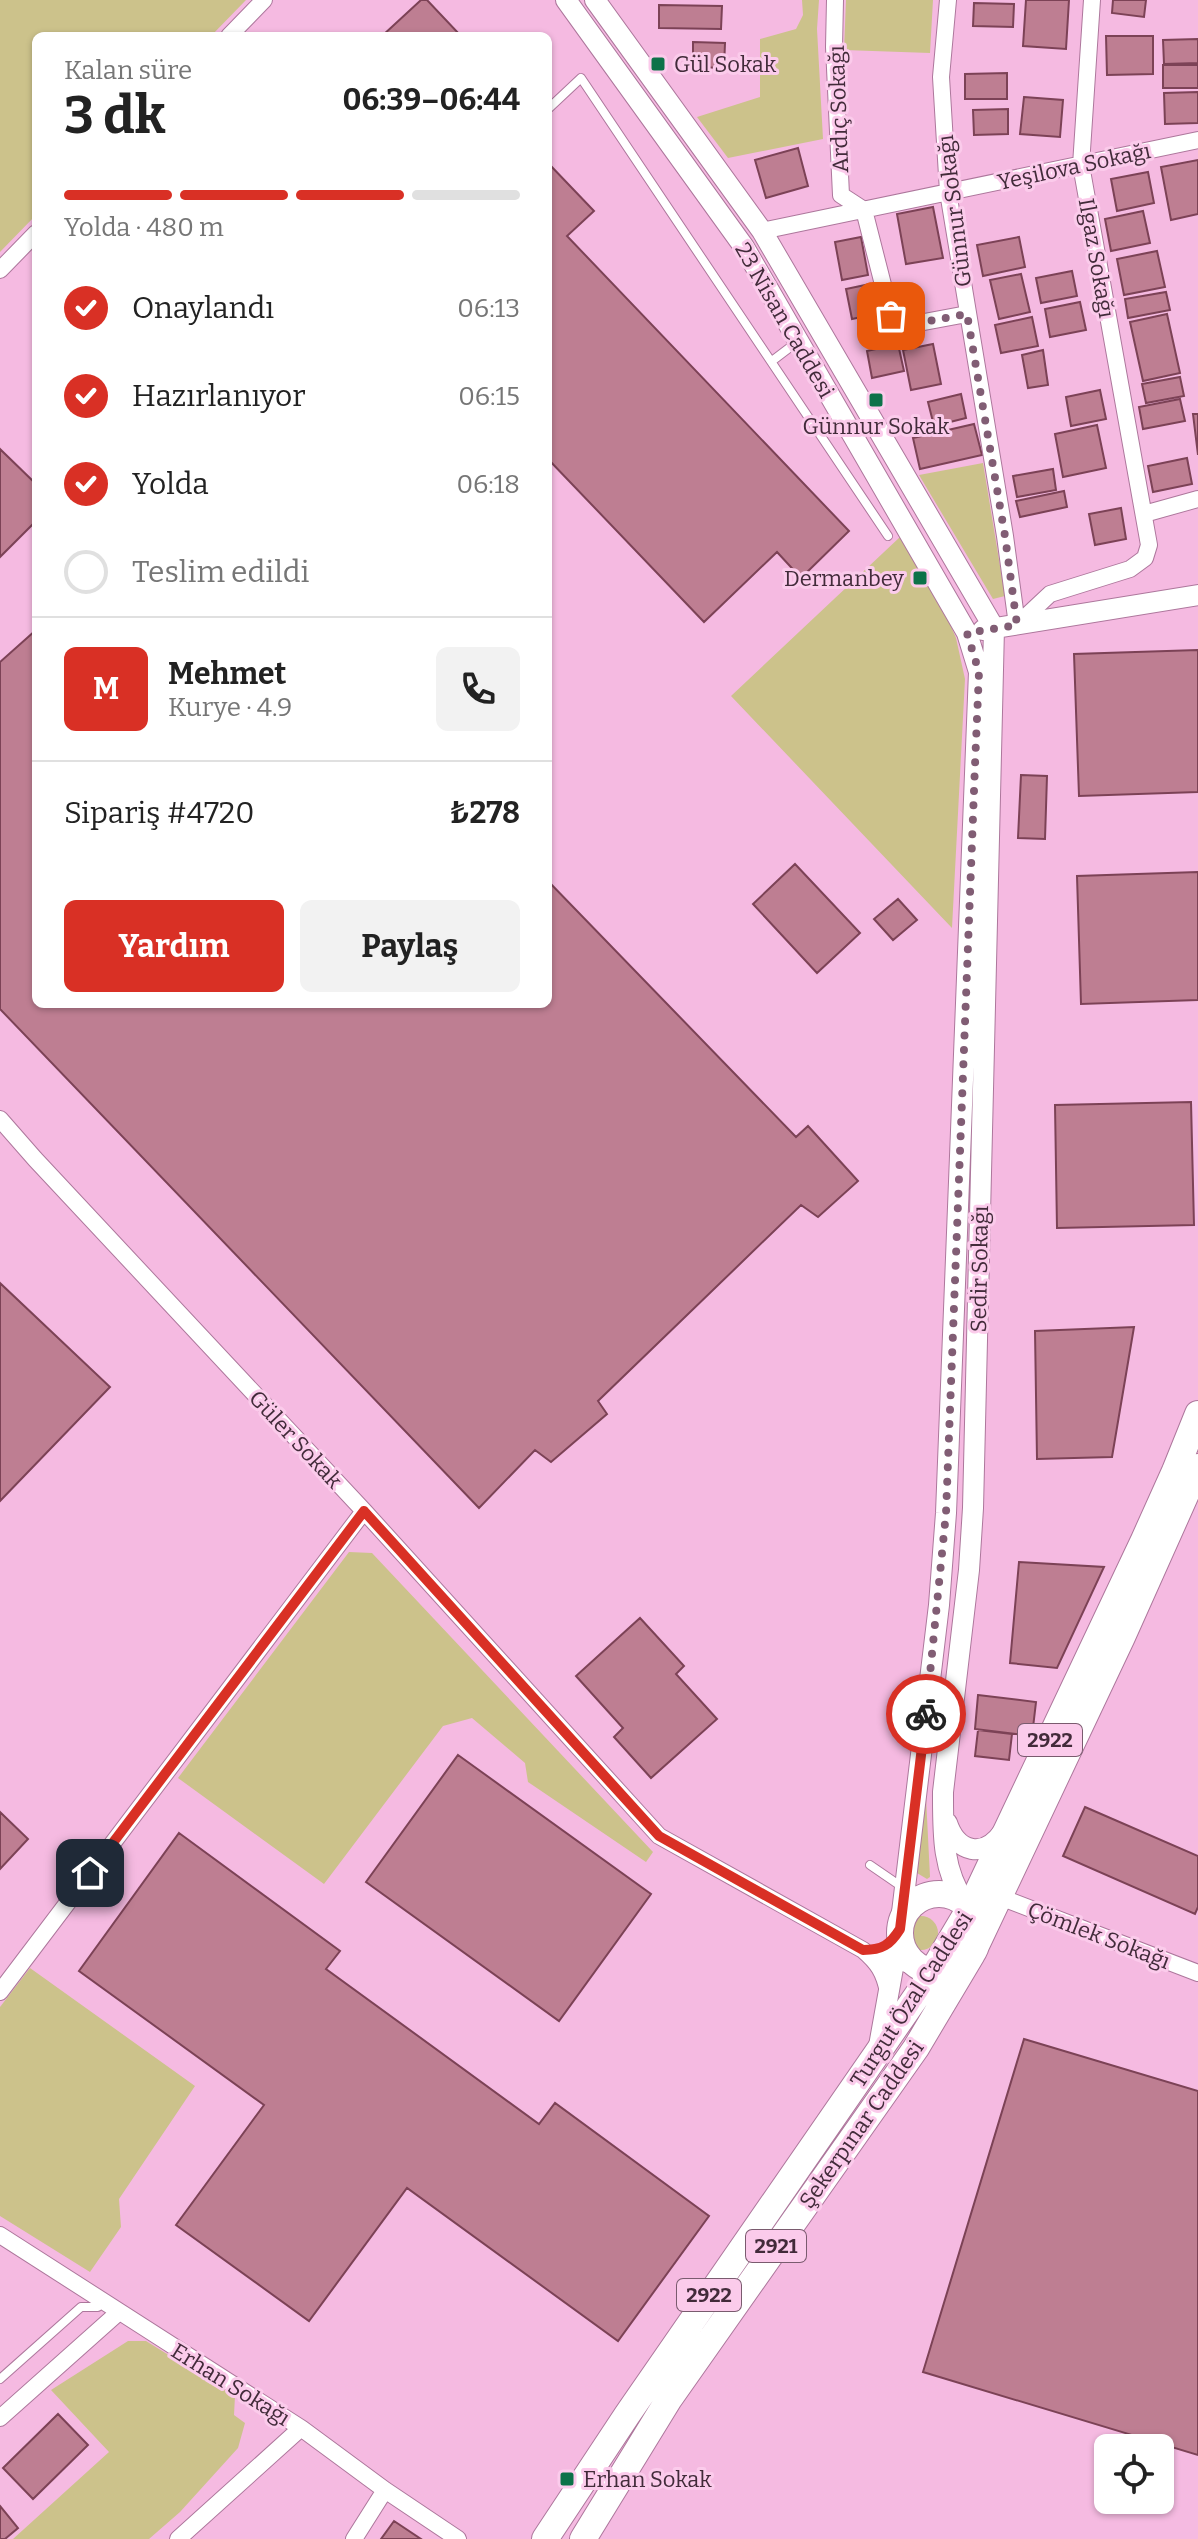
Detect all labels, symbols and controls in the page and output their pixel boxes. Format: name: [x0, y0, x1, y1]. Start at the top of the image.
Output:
street label: Ardıç Sokağı: [823, 44, 854, 173]
place label: Gül Sokak: [674, 51, 777, 78]
text: Kalan süre: [64, 55, 192, 86]
marker: Gül Sokak: [649, 55, 667, 73]
text: 06:39–06:44: [342, 82, 520, 118]
text: 3 dk: [64, 84, 166, 147]
street label: Günnur Sokağı: [932, 133, 977, 289]
street label: Yeşilova Sokağı: [995, 137, 1154, 196]
street label: Ilgaz Sokağı: [1073, 196, 1120, 321]
text: Yolda · 480 m: [64, 212, 224, 243]
street label: 23 Nisan Caddesi: [729, 238, 840, 403]
pin: [857, 282, 925, 350]
icon: check: [64, 286, 108, 330]
text: Onaylandı: [132, 290, 274, 326]
text: 06:13: [457, 293, 520, 324]
icon: bag: [869, 294, 913, 338]
icon: check: [64, 374, 108, 418]
text: Hazırlanıyor: [132, 378, 306, 414]
text: 06:15: [458, 381, 520, 412]
marker: Günnur Sokak: [867, 391, 885, 409]
place label: Günnur Sokak: [802, 413, 950, 440]
icon: check: [64, 462, 108, 506]
text: Yolda: [132, 466, 209, 502]
text: 06:18: [456, 469, 520, 500]
text: Teslim edildi: [132, 554, 310, 590]
place label: Dermanbey: [784, 565, 904, 592]
marker: Dermanbey: [911, 569, 929, 587]
button: phone: [436, 647, 520, 731]
text: Mehmet: [168, 656, 286, 692]
text: M: [93, 671, 119, 707]
text: Kurye · 4.9: [168, 692, 292, 723]
text: Sipariş #4720: [64, 795, 254, 831]
text: ₺278: [449, 795, 520, 831]
button: Yardım: [64, 900, 284, 992]
button: Paylaş: [300, 900, 520, 992]
street label: Sedir Sokağı: [965, 1205, 994, 1333]
street label: Güler Sokak: [243, 1385, 348, 1494]
courier: [886, 1674, 966, 1754]
icon: bike: [904, 1692, 948, 1736]
road number: 2922: [1018, 1724, 1082, 1756]
pin: [56, 1839, 124, 1907]
icon: home: [68, 1851, 112, 1895]
street label: Çömlek Sokağı: [1024, 1896, 1174, 1975]
street label: Turgut Özal Caddesi: [844, 1906, 979, 2092]
street label: Şekerpınar Caddesi: [793, 2035, 930, 2213]
road number: 2921: [746, 2230, 806, 2262]
road number: 2922: [677, 2279, 741, 2311]
street label: Erhan Sokağı: [166, 2337, 295, 2432]
map controls: [1094, 2434, 1174, 2514]
button: locate: [1094, 2434, 1174, 2514]
place label: Erhan Sokak: [583, 2466, 712, 2493]
marker: Erhan Sokak: [558, 2470, 576, 2488]

